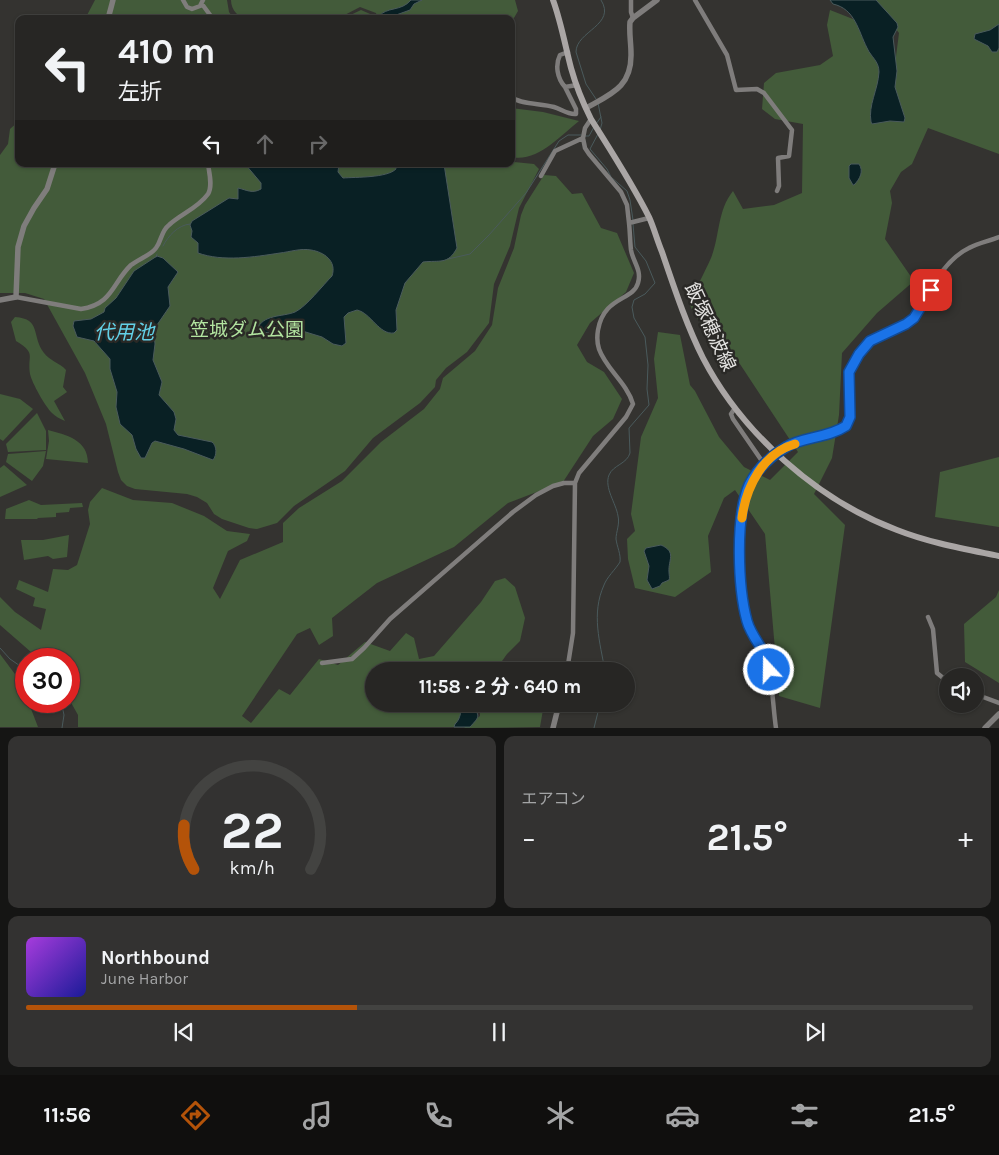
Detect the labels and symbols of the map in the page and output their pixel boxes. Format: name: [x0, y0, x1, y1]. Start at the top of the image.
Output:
pin: [910, 269, 952, 311]
street label: 飯塚穂波線: [680, 279, 740, 375]
park label: 笠城ダム公園: [190, 319, 304, 341]
water label: 代用池: [94, 321, 156, 344]
position arrow: [742, 643, 794, 695]
speed limit sign: 30: [15, 648, 80, 713]

